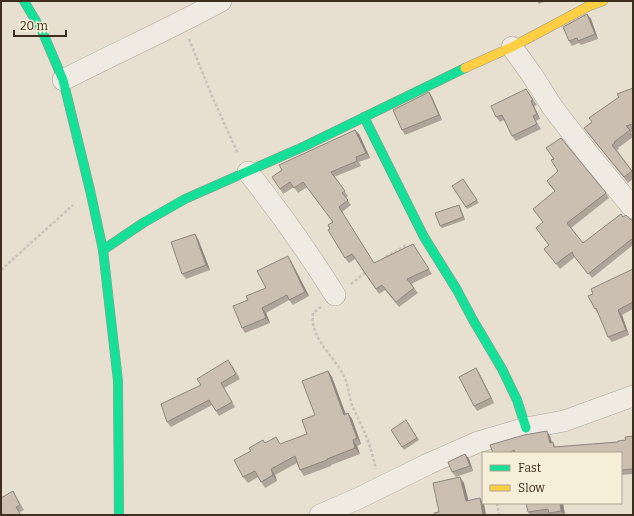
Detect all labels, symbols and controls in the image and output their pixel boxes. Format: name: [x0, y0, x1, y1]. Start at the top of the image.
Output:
scale bar: [14, 12, 66, 38]
text: 20 m: [20, 19, 49, 33]
legend: [482, 452, 622, 504]
text: Fast: [518, 461, 542, 475]
text: Slow: [518, 481, 545, 495]

